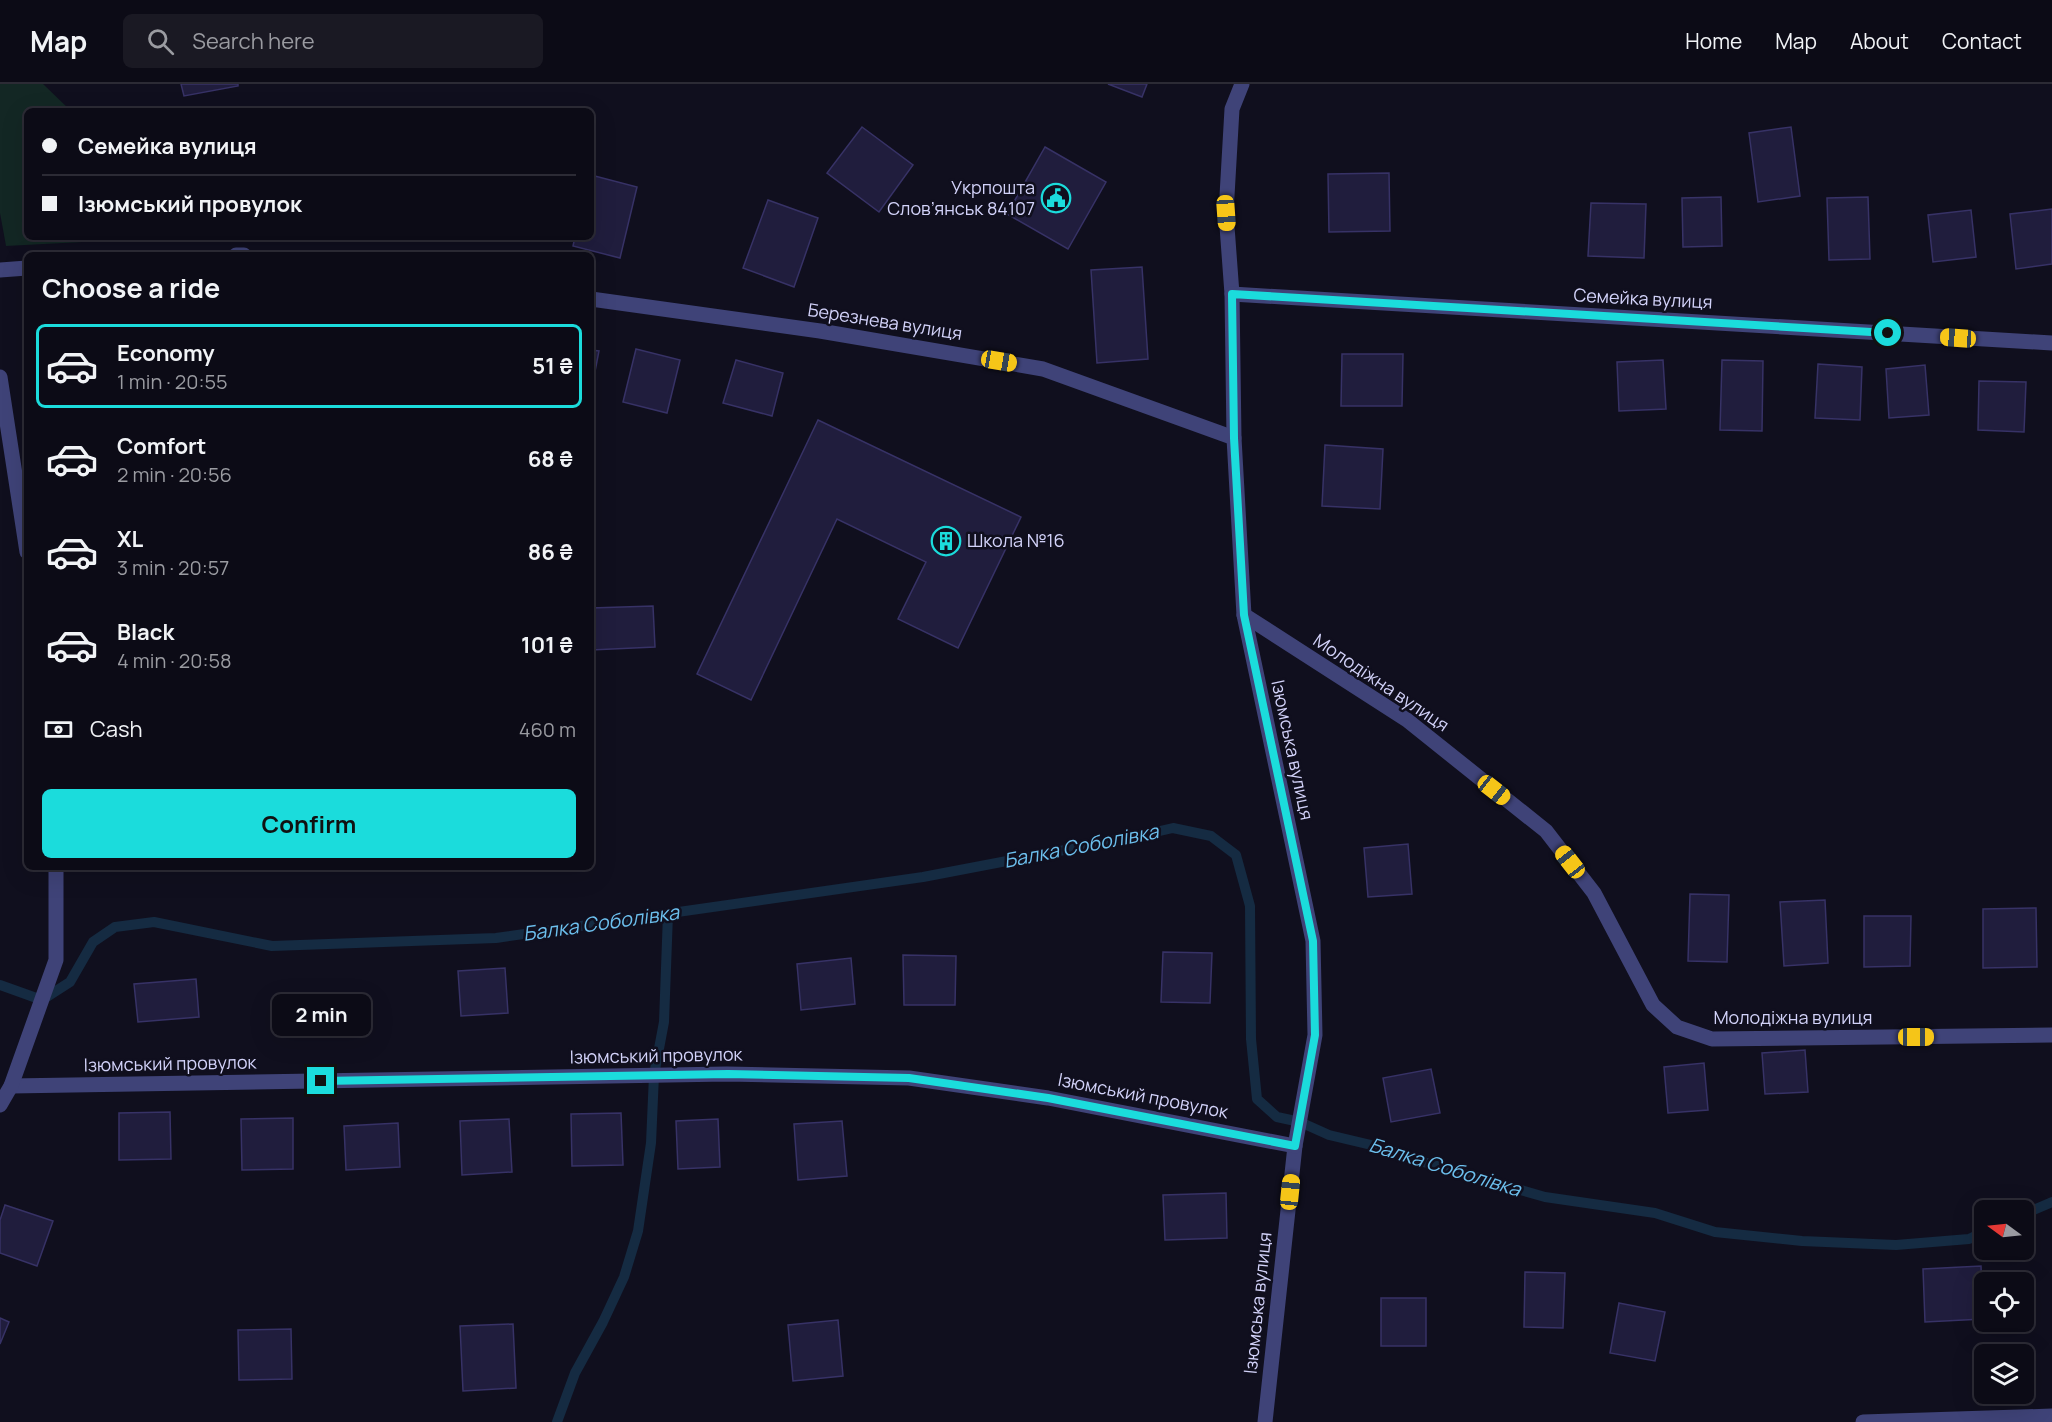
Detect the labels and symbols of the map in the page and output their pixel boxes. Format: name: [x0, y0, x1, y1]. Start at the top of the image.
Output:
place label: Укрпошта Слов’янськ 84107: [887, 175, 1035, 220]
public building icon: Укрпошта Слов’янськ 84107: [1040, 182, 1072, 214]
car: [1216, 194, 1236, 232]
street label: Семейка вулиця: [1573, 282, 1713, 314]
street label: Березнева вулиця: [806, 297, 964, 345]
route start: [1874, 319, 1901, 346]
car: [1939, 328, 1977, 348]
car: [980, 349, 1018, 373]
building icon: Школа №16: [930, 525, 962, 557]
place label: Школа №16: [967, 528, 1065, 552]
street label: Молодіжна вулиця: [1309, 628, 1454, 737]
street label: Ізюмська вулиця: [1266, 678, 1320, 822]
car: [1474, 772, 1514, 808]
water label: Балка Соболівка: [1001, 817, 1162, 874]
car: [1552, 842, 1588, 882]
water label: Балка Соболівка: [521, 898, 682, 947]
callout: 2 min: [272, 994, 370, 1036]
street label: Молодіжна вулиця: [1713, 1005, 1873, 1029]
car: [1898, 1028, 1934, 1046]
street label: Ізюмський провулок: [569, 1041, 744, 1069]
street label: Ізюмський провулок: [83, 1049, 258, 1077]
route end: [307, 1067, 334, 1094]
street label: Ізюмський провулок: [1056, 1067, 1231, 1123]
water label: Балка Соболівка: [1366, 1131, 1525, 1203]
car: [1279, 1173, 1301, 1211]
north arrow: [1974, 1200, 2034, 1260]
street label: Ізюмська вулиця: [1238, 1231, 1276, 1375]

